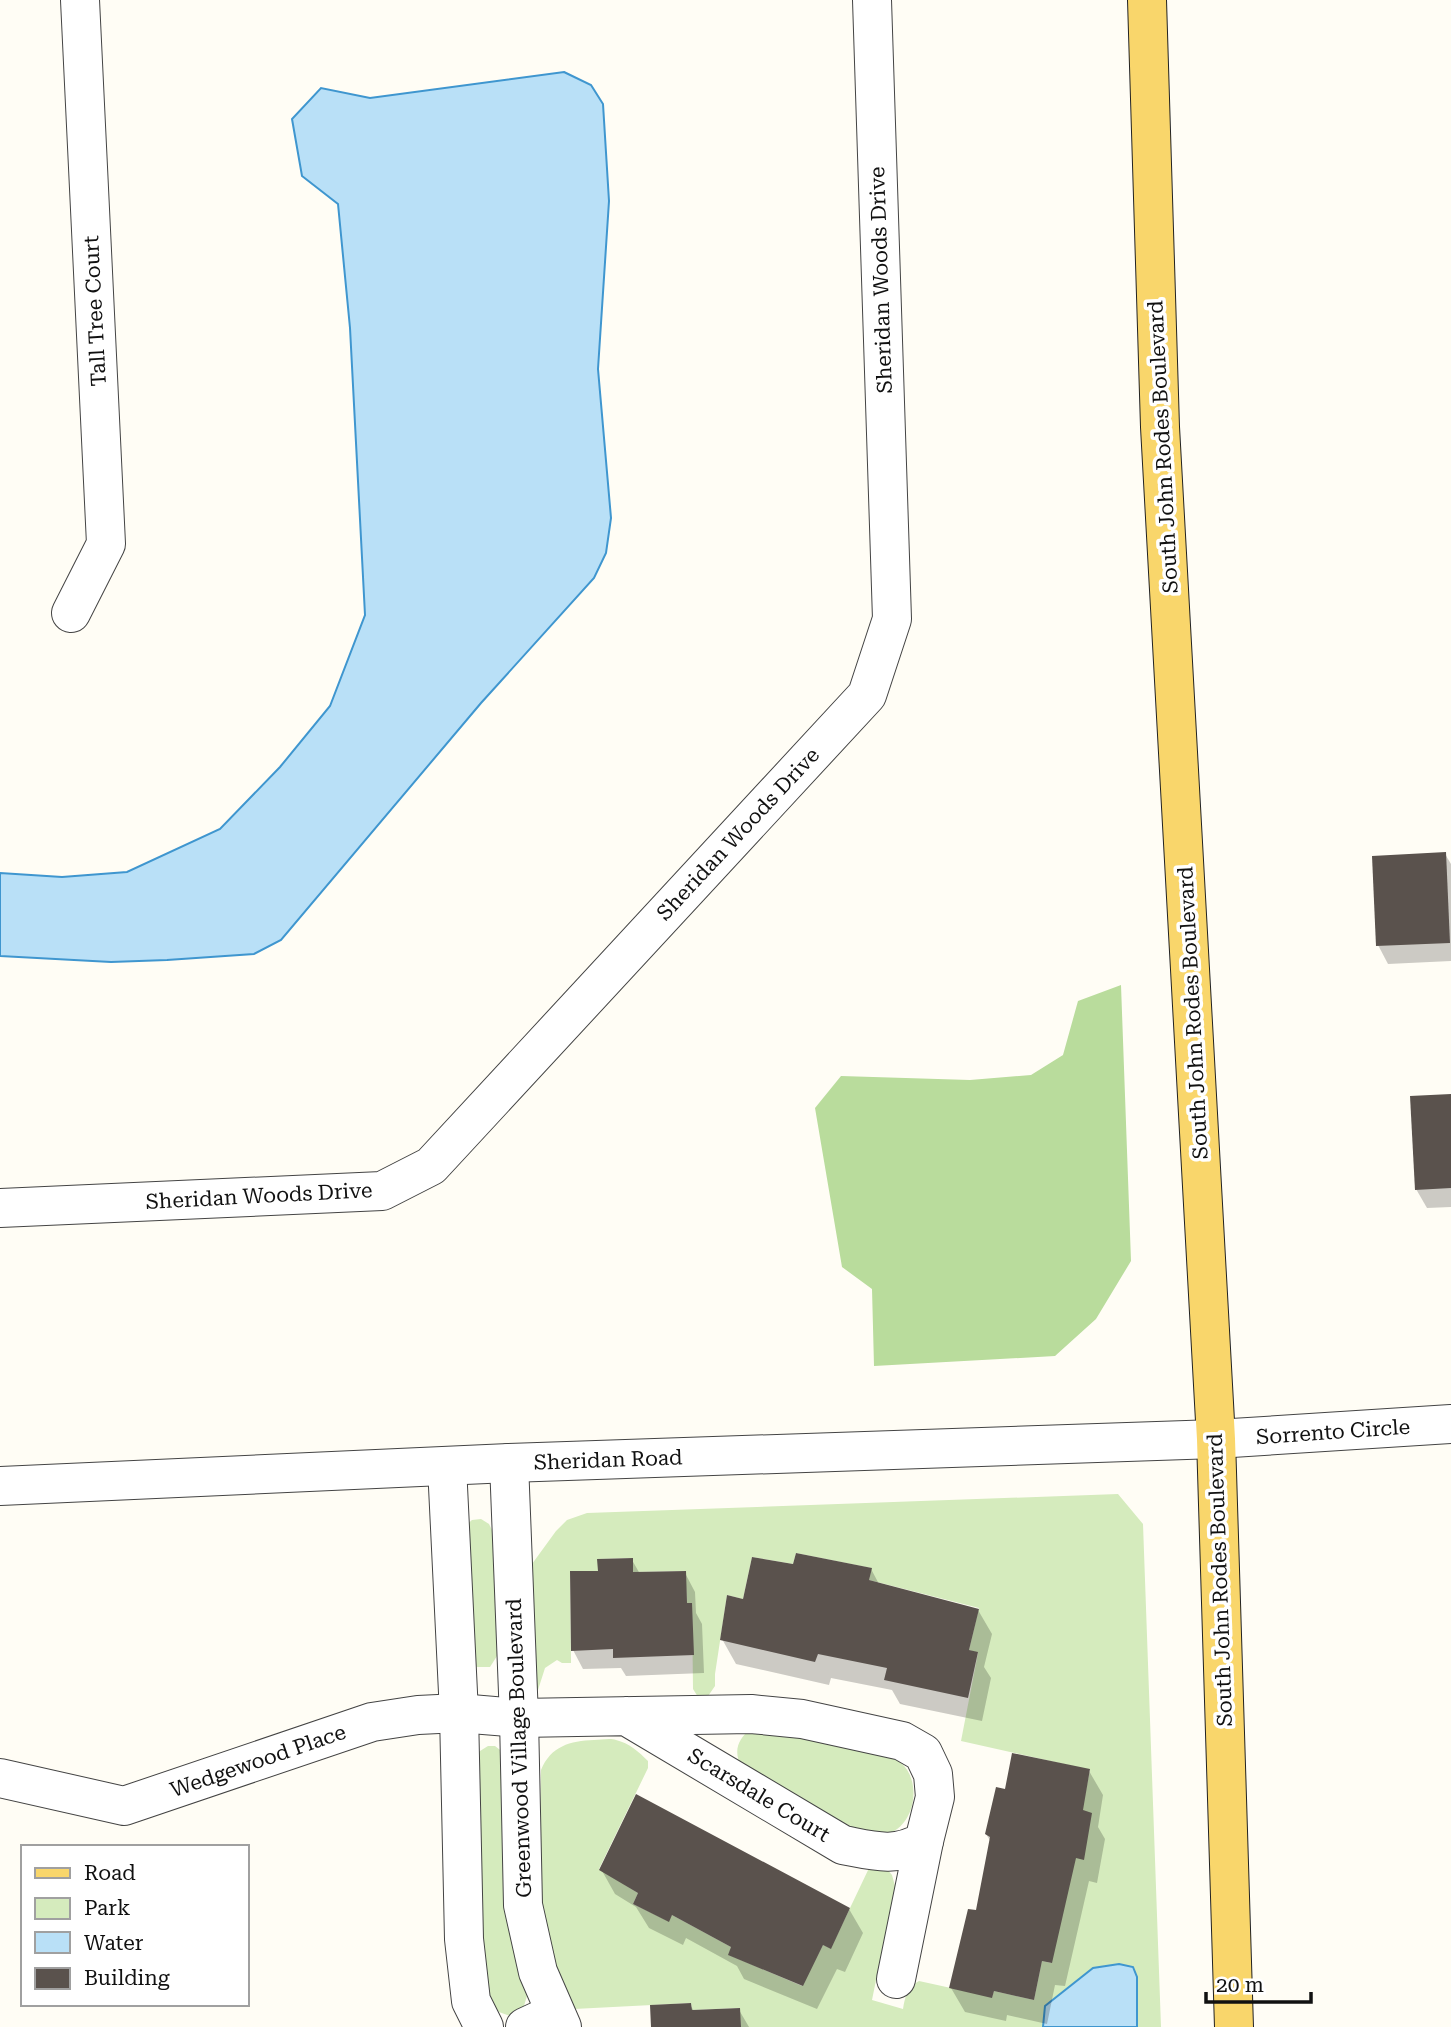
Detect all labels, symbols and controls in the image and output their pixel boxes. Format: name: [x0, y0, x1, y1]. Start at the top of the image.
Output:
street label: Sheridan Woods Drive: [865, 166, 897, 394]
street label: Tall Tree Court: [79, 235, 111, 387]
street label: South John Rodes Boulevard: [1143, 299, 1183, 594]
street label: Sheridan Woods Drive: [652, 743, 824, 925]
street label: South John Rodes Boulevard: [1173, 865, 1213, 1160]
street label: Sheridan Woods Drive: [145, 1178, 373, 1214]
street label: Sorrento Circle: [1255, 1415, 1411, 1449]
street label: South John Rodes Boulevard: [1203, 1432, 1237, 1727]
street label: Sheridan Road: [533, 1445, 683, 1475]
street label: Greenwood Village Boulevard: [502, 1597, 536, 1898]
street label: Wedgewood Place: [167, 1720, 349, 1802]
street label: Scarsdale Court: [684, 1743, 834, 1847]
legend: [21, 1845, 248, 2006]
text: Road: [84, 1861, 136, 1885]
text: Park: [84, 1896, 130, 1920]
text: Water: [84, 1931, 144, 1955]
scale bar: [1206, 1960, 1311, 2004]
text: Building: [84, 1966, 170, 1990]
text: 20 m: [1216, 1973, 1264, 1997]

